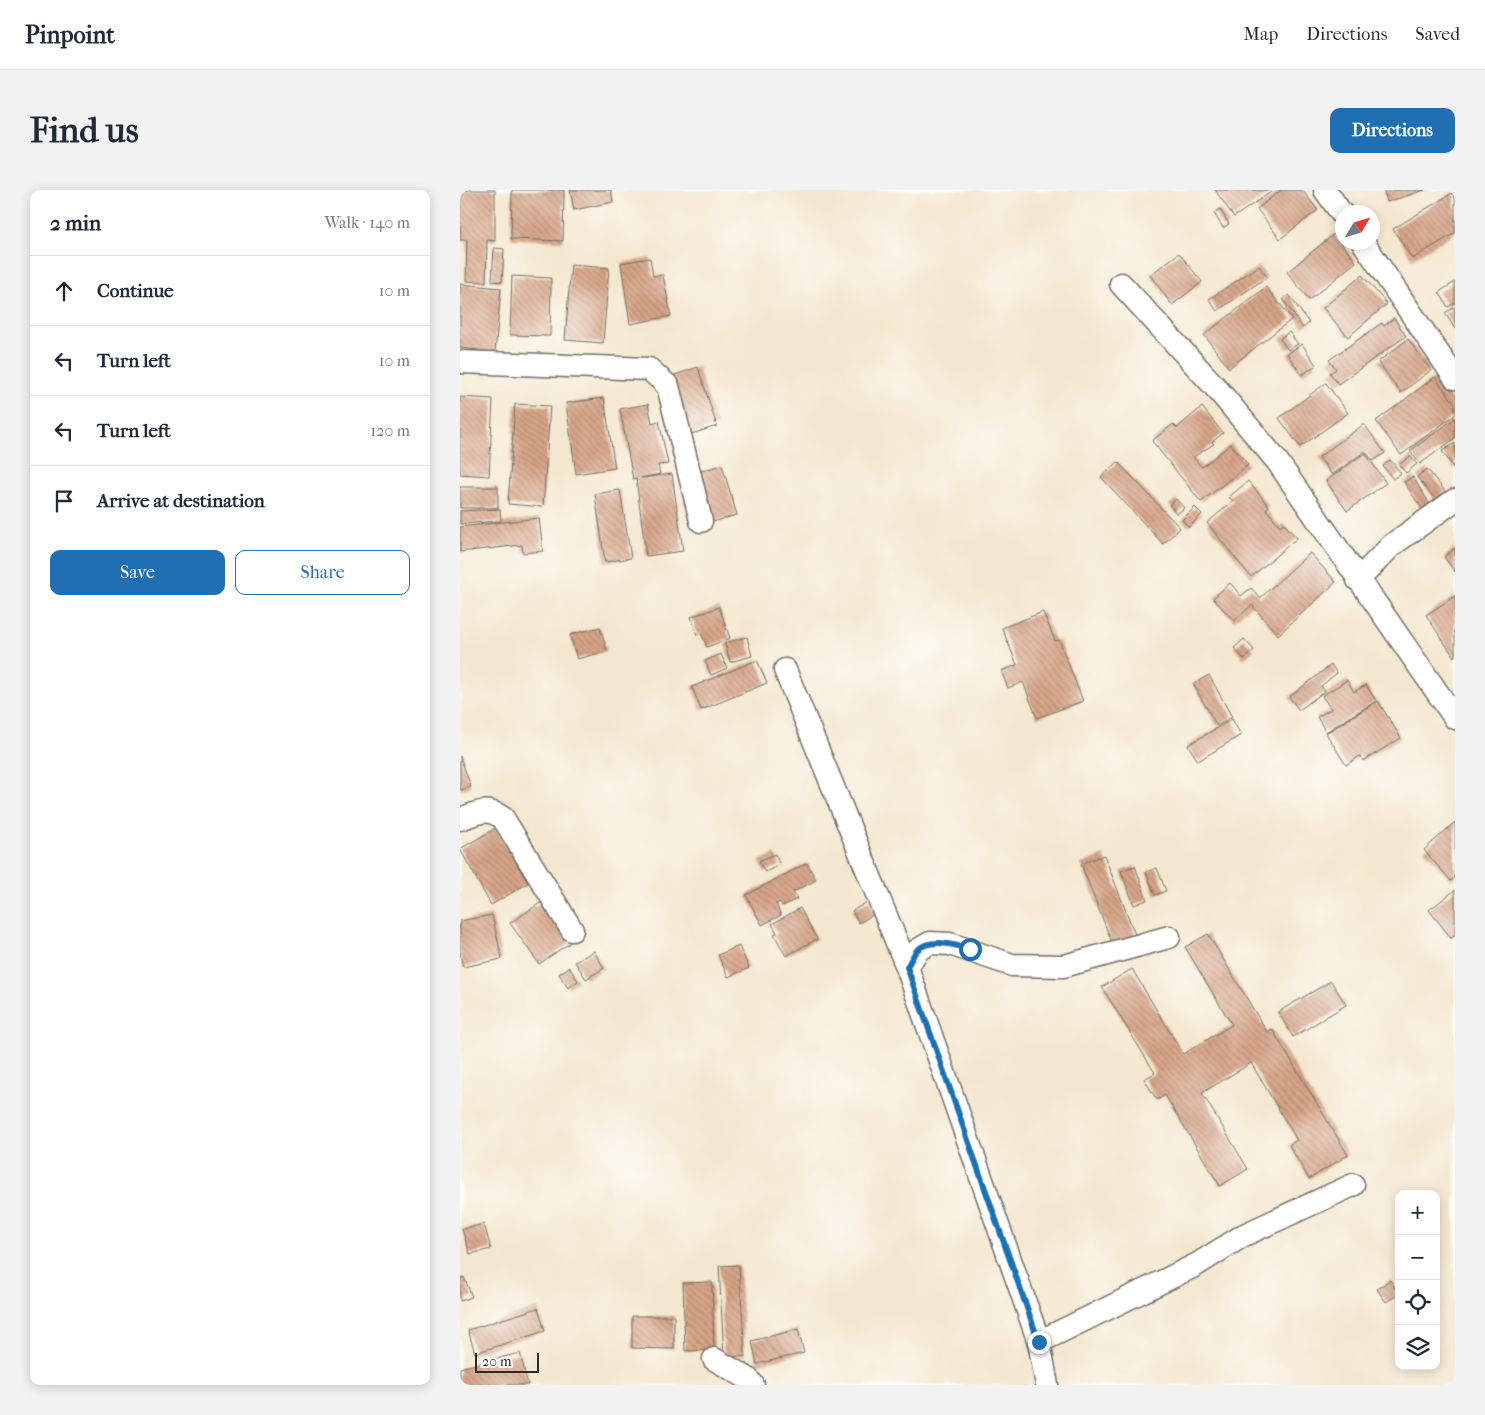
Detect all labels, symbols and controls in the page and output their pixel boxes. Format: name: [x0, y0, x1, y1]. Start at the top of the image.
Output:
text: Pinpoint: [25, 21, 115, 49]
text: Map: [1244, 24, 1278, 45]
text: Directions: [1306, 24, 1387, 45]
text: Saved: [1415, 24, 1460, 45]
button: Directions: [1330, 108, 1455, 153]
text: Find us: [30, 110, 139, 151]
north arrow: [1335, 205, 1380, 250]
text: 2 min: [50, 211, 101, 235]
text: Walk · 140 m: [325, 213, 410, 232]
icon: ahead: [50, 277, 78, 305]
text: Continue: [97, 280, 173, 302]
text: 10 m: [379, 281, 410, 300]
icon: left: [50, 347, 78, 375]
text: Turn left: [97, 350, 171, 372]
text: 10 m: [379, 351, 410, 370]
icon: left: [50, 417, 78, 445]
text: Turn left: [97, 420, 171, 442]
text: 120 m: [371, 421, 410, 440]
icon: arrive: [50, 487, 78, 515]
text: Arrive at destination: [97, 490, 265, 512]
button: Save: [50, 550, 225, 595]
button: Share: [235, 550, 410, 595]
route start: [959, 938, 982, 961]
map controls: [1395, 1190, 1440, 1370]
button: +: [1395, 1190, 1440, 1235]
button: −: [1395, 1235, 1440, 1280]
button: locate: [1395, 1280, 1440, 1325]
button: layers: [1395, 1325, 1440, 1370]
route end: [1028, 1331, 1051, 1354]
scale bar: [475, 1350, 539, 1373]
text: 20 m: [482, 1353, 512, 1370]

